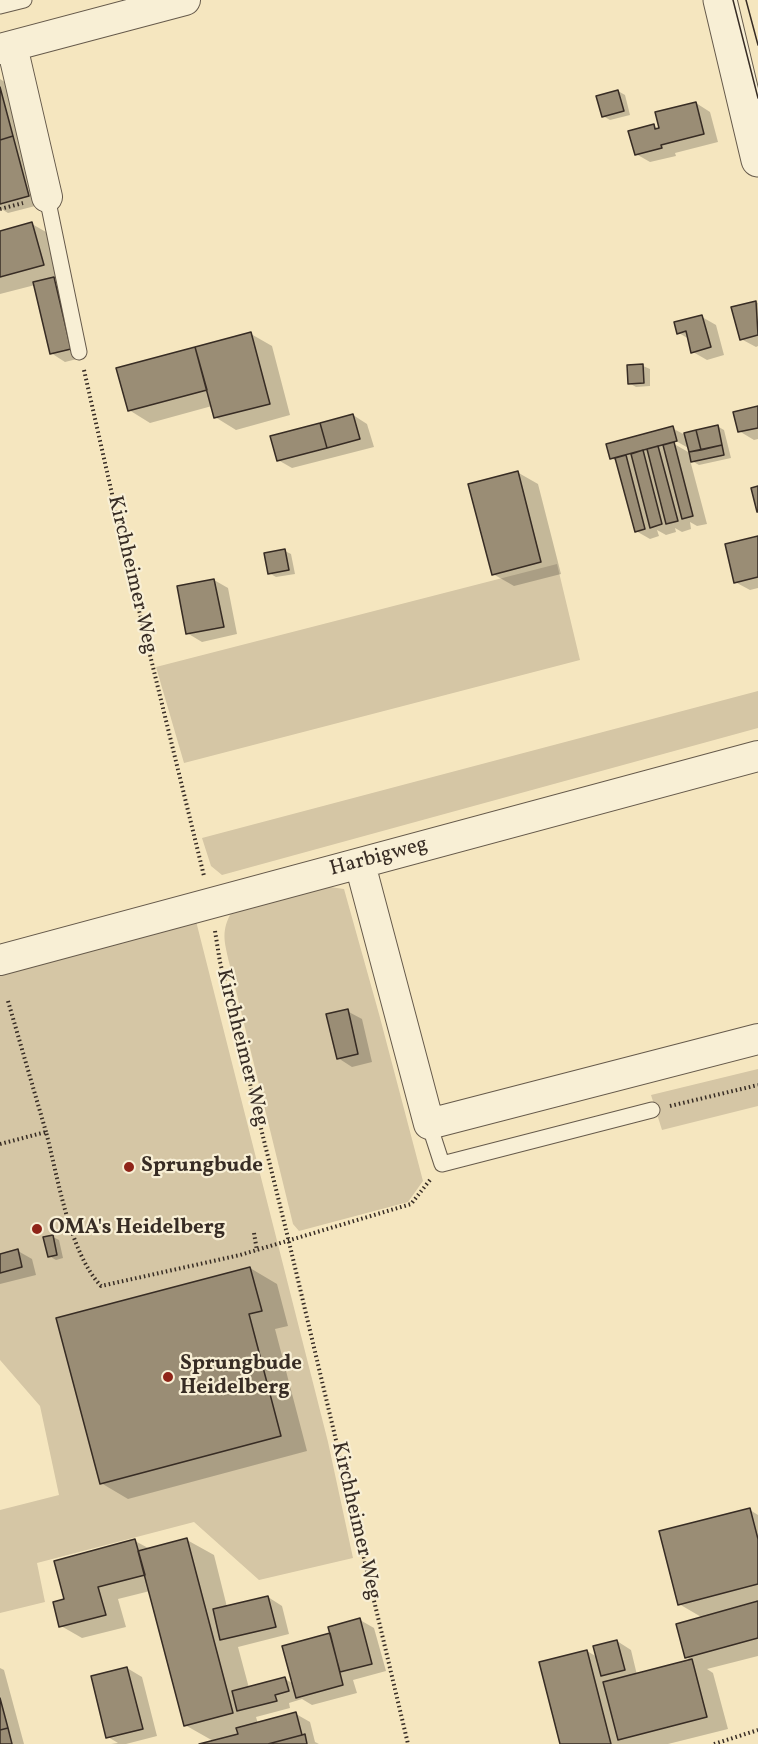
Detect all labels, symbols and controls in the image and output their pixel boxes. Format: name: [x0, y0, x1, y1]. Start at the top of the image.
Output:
street label: Kirchheimer Weg: [101, 494, 161, 656]
street label: Harbigweg: [327, 833, 431, 883]
street label: Kirchheimer Weg: [209, 967, 273, 1129]
place label: Sprungbude: [141, 1154, 263, 1180]
marker: Sprungbude: [122, 1160, 136, 1174]
place label: OMA's Heidelberg: [49, 1216, 225, 1242]
marker: OMA's Heidelberg: [30, 1222, 44, 1236]
place label: Sprungbude Heidelberg: [180, 1352, 302, 1402]
marker: Sprungbude Heidelberg: [161, 1370, 175, 1384]
street label: Kirchheimer Weg: [325, 1440, 385, 1602]

